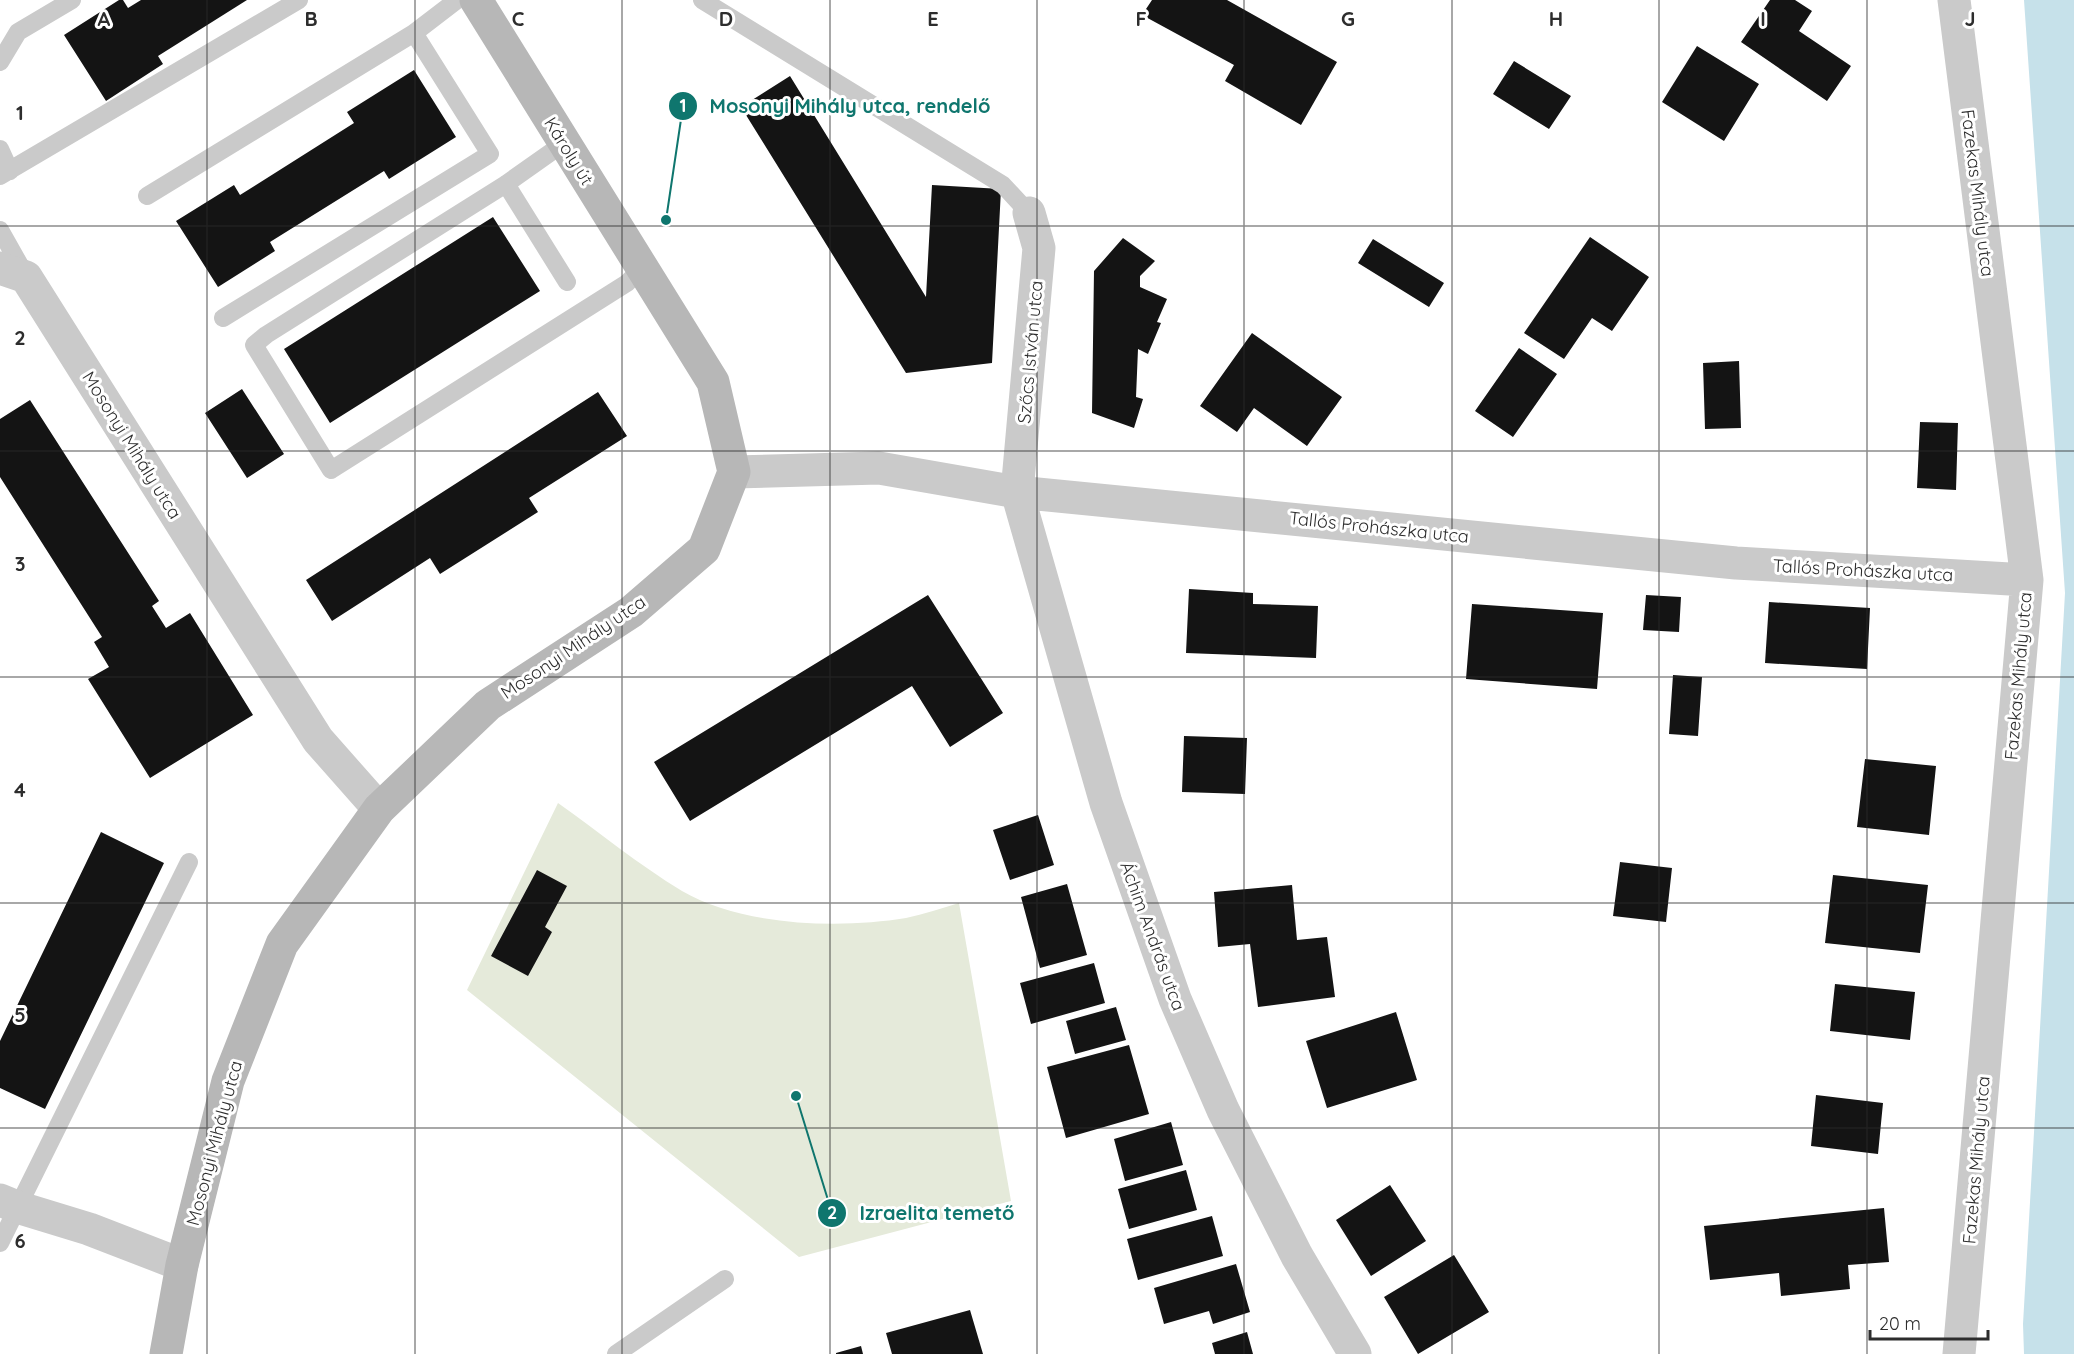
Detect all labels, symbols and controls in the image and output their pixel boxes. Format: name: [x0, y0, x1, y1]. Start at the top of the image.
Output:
text: A: [98, 6, 111, 31]
text: B: [304, 6, 318, 31]
text: C: [512, 6, 525, 31]
text: D: [719, 6, 733, 31]
text: E: [927, 6, 939, 31]
text: F: [1135, 6, 1147, 31]
text: G: [1341, 6, 1355, 31]
text: H: [1549, 6, 1563, 31]
text: I: [1760, 6, 1766, 31]
text: J: [1964, 6, 1976, 31]
callout: Mosonyi Mihály utca, rendelő: [668, 87, 1003, 125]
text: Mosonyi Mihály utca, rendelő: [710, 93, 990, 118]
text: 1: [679, 94, 687, 117]
text: 1: [16, 100, 24, 125]
street label: Fazekas Mihály utca: [1956, 108, 2000, 278]
street label: Károly út: [539, 113, 599, 189]
street label: Szőcs István utca: [1012, 280, 1048, 424]
text: 2: [14, 325, 26, 350]
street label: Mosonyi Mihály utca: [77, 367, 187, 523]
street label: Tallós Prohászka utca: [1288, 506, 1470, 548]
text: 3: [15, 551, 25, 576]
street label: Tallós Prohászka utca: [1772, 554, 1954, 586]
street label: Mosonyi Mihály utca: [496, 590, 650, 704]
street label: Fazekas Mihály utca: [1999, 591, 2037, 761]
text: 4: [14, 777, 26, 802]
street label: Áchim András utca: [1115, 858, 1191, 1014]
text: 5: [14, 1002, 26, 1027]
street label: Mosonyi Mihály utca: [181, 1058, 247, 1228]
street label: Fazekas Mihály utca: [1957, 1075, 1995, 1245]
callout: Izraelita temető: [817, 1194, 1026, 1232]
text: Izraelita temető: [859, 1200, 1015, 1225]
text: 2: [827, 1201, 837, 1224]
text: 6: [14, 1228, 26, 1253]
scale bar: [1870, 1303, 1988, 1341]
text: 20 m: [1879, 1312, 1921, 1335]

